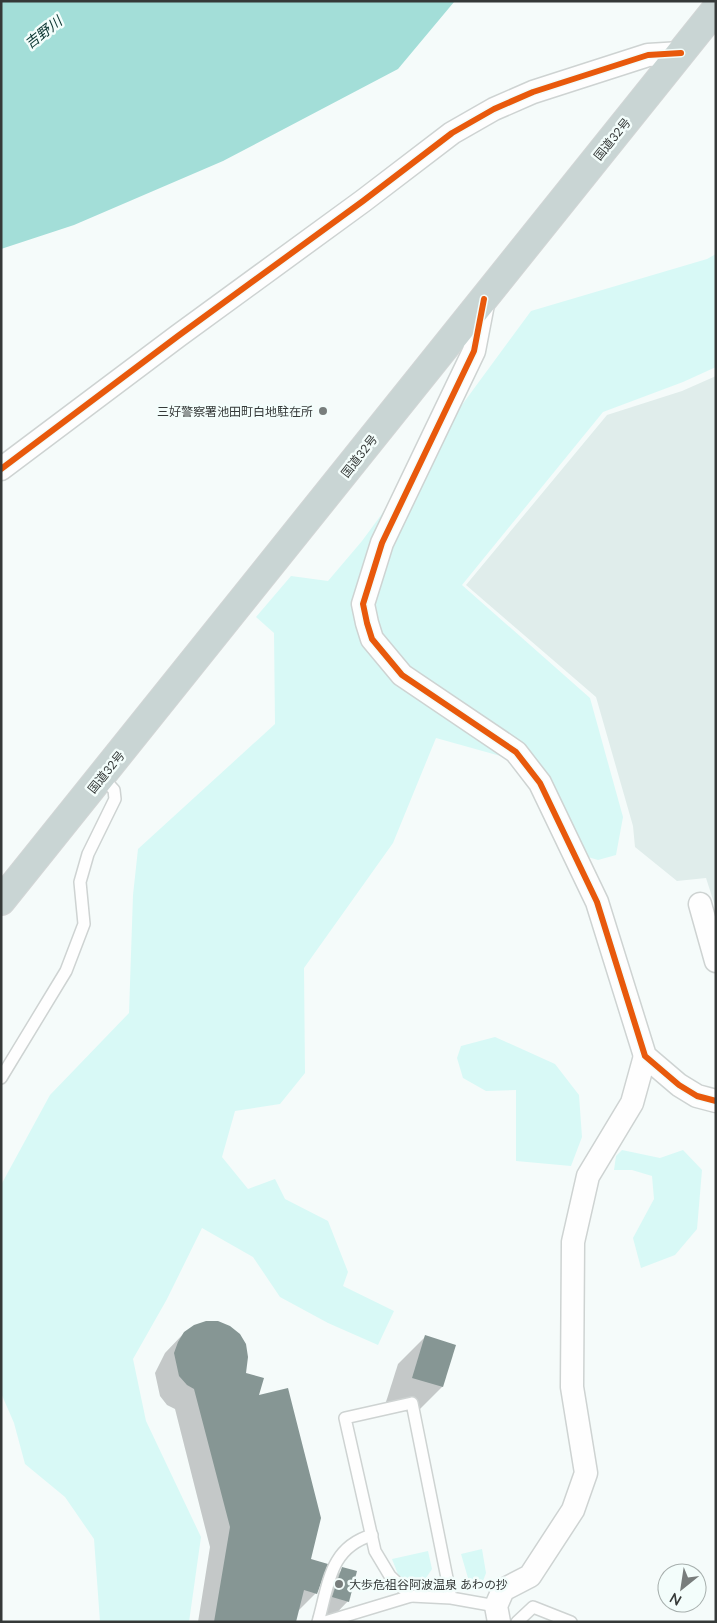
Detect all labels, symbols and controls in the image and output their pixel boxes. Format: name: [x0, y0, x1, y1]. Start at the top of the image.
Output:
water label: 吉野川: [21, 11, 66, 52]
street label: 国道32号: [590, 115, 634, 163]
place label: 三好警察署池田町白地駐在所: [157, 404, 313, 419]
marker: 三好警察署池田町白地駐在所: [317, 405, 329, 417]
street label: 国道32号: [338, 432, 380, 480]
street label: 国道32号: [84, 748, 128, 796]
north arrow: [657, 1563, 707, 1613]
place label: 大歩危祖谷阿波温泉 あわの抄: [349, 1577, 508, 1592]
marker: 大歩危祖谷阿波温泉 あわの抄: [333, 1578, 345, 1590]
text: N: [666, 1590, 684, 1610]

